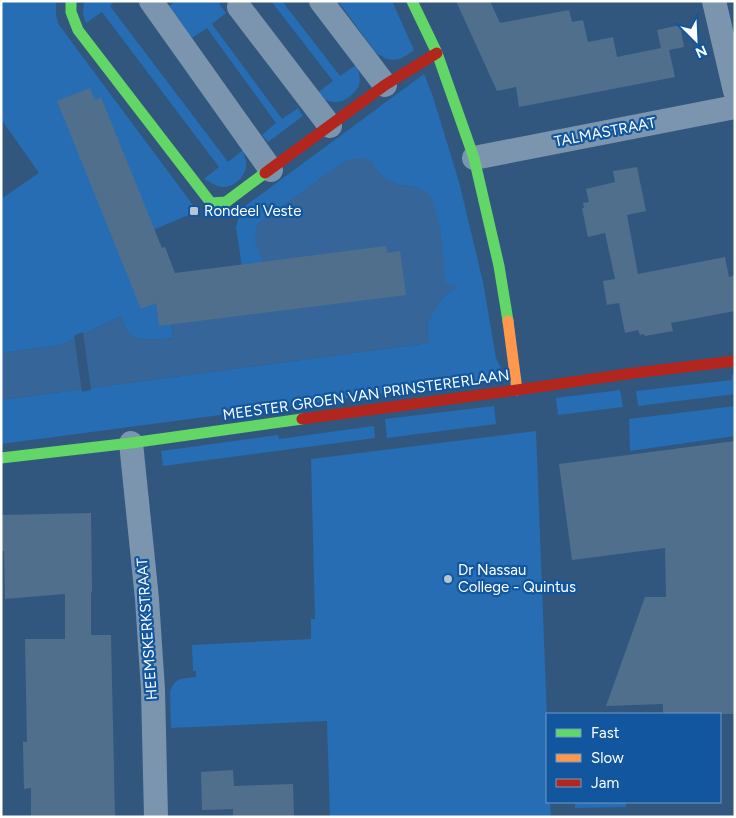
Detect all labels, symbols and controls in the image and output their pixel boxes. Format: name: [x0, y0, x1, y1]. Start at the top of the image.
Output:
north arrow: [671, 15, 721, 65]
text: N: [693, 41, 709, 61]
street label: TALMASTRAAT: [553, 113, 658, 151]
place label: Rondeel Veste: [204, 202, 301, 220]
marker: Rondeel Veste: [188, 205, 200, 217]
street label: MEESTER GROEN VAN PRINSTERERLAAN: [222, 366, 510, 424]
street label: HEEMSKERKSTRAAT: [133, 556, 161, 701]
place label: Dr Nassau College - Quintus: [458, 561, 576, 596]
marker: Dr Nassau College - Quintus: [442, 573, 454, 585]
legend: [546, 713, 721, 803]
text: Fast: [591, 724, 620, 742]
text: Slow: [591, 749, 624, 767]
text: Jam: [591, 774, 619, 792]

